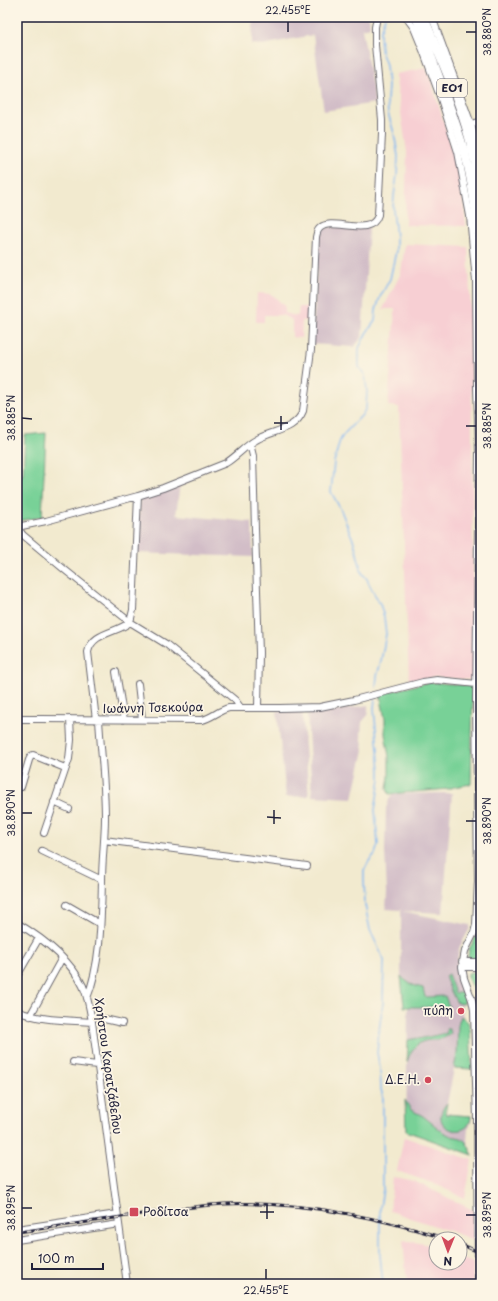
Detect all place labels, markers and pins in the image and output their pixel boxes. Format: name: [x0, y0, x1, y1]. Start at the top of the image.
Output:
place label: πύλη: [423, 1001, 453, 1019]
marker: πύλη: [456, 1006, 466, 1016]
place label: Δ.Ε.Η.: [385, 1070, 420, 1088]
marker: Δ.Ε.Η.: [423, 1075, 433, 1085]
place label: Ροδίτσα: [143, 1202, 189, 1220]
marker: Ροδίτσα: [128, 1206, 140, 1218]

